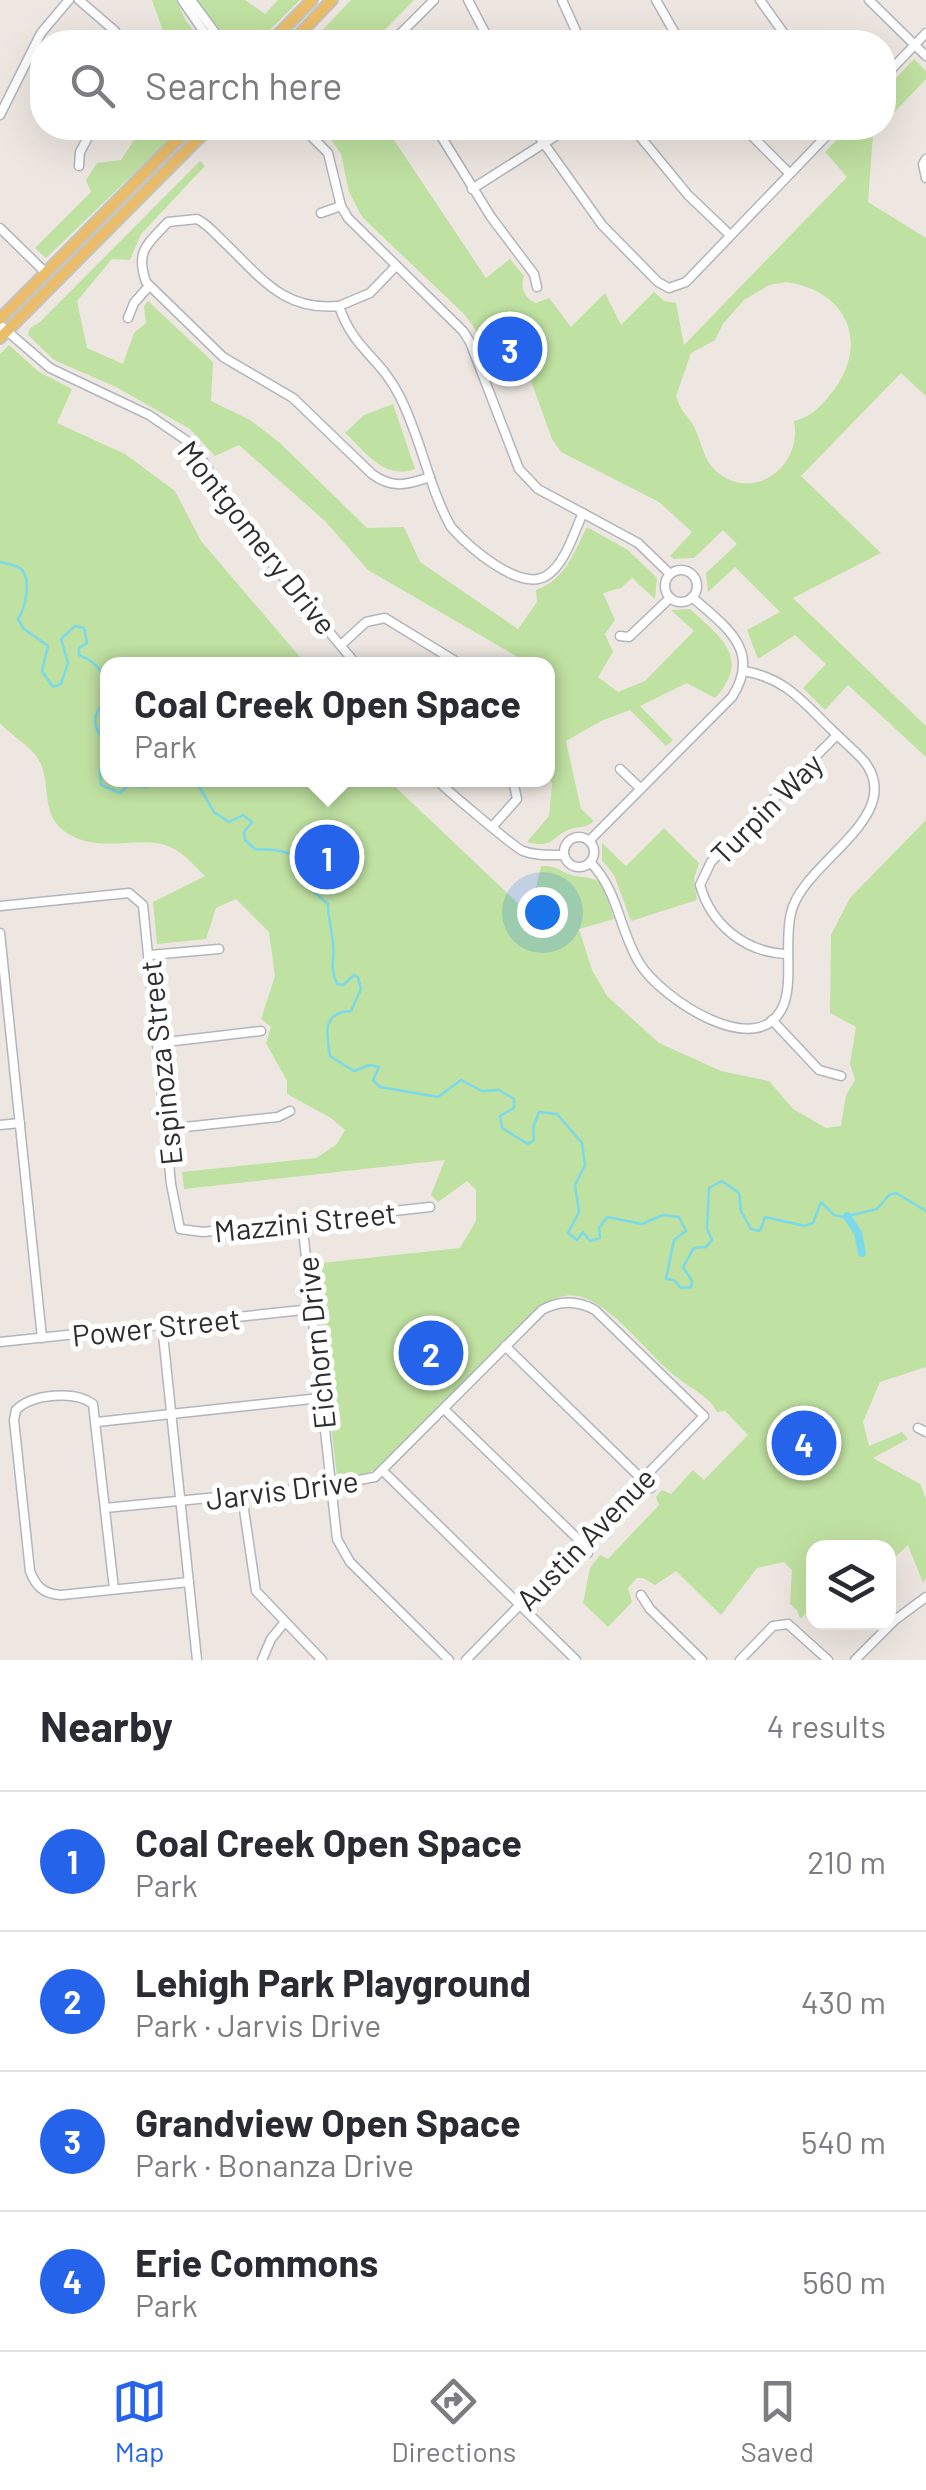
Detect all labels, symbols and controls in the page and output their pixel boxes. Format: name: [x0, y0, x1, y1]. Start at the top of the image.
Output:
search box: [30, 30, 896, 140]
icon: search: [65, 58, 120, 113]
text: Search here: [145, 62, 343, 108]
pin: 3: [478, 312, 542, 386]
street label: Montgomery Drive: [171, 433, 345, 641]
popup: [100, 657, 555, 787]
text: Coal Creek Open Space: [134, 680, 521, 726]
text: Park: [134, 726, 197, 764]
street label: Turpin Way: [703, 745, 829, 871]
pin: 1: [294, 820, 360, 894]
your location: [517, 887, 568, 938]
street label: Espinoza Street: [131, 959, 189, 1167]
street label: Mazzini Street: [212, 1194, 398, 1248]
street label: Eichorn Drive: [288, 1255, 342, 1431]
street label: Power Street: [70, 1299, 242, 1353]
pin: 2: [398, 1316, 464, 1390]
pin: 4: [772, 1406, 836, 1480]
street label: Austin Avenue: [508, 1459, 662, 1617]
street label: Jarvis Drive: [204, 1462, 360, 1516]
map controls: [806, 1540, 896, 1630]
button: layers: [806, 1540, 896, 1630]
text: Nearby: [40, 1700, 173, 1750]
text: 4 results: [767, 1706, 886, 1744]
text: Coal Creek Open Space: [135, 1819, 522, 1865]
text: 1: [67, 1842, 78, 1880]
text: 210 m: [807, 1842, 886, 1880]
text: Park: [135, 1865, 198, 1903]
text: Lehigh Park Playground: [135, 1959, 531, 2005]
text: 2: [64, 1982, 81, 2020]
text: 430 m: [801, 1982, 886, 2020]
text: Park · Jarvis Drive: [135, 2005, 381, 2043]
text: Grandview Open Space: [135, 2099, 521, 2145]
text: 3: [64, 2122, 81, 2160]
text: 540 m: [801, 2122, 886, 2160]
text: Park · Bonanza Drive: [135, 2145, 414, 2183]
text: Erie Commons: [135, 2239, 378, 2285]
text: 4: [63, 2262, 82, 2300]
text: 560 m: [802, 2262, 886, 2300]
text: Park: [135, 2285, 198, 2323]
tab: Map: [112, 2374, 167, 2468]
tab: Directions: [391, 2374, 516, 2468]
tab: Saved: [740, 2374, 814, 2468]

